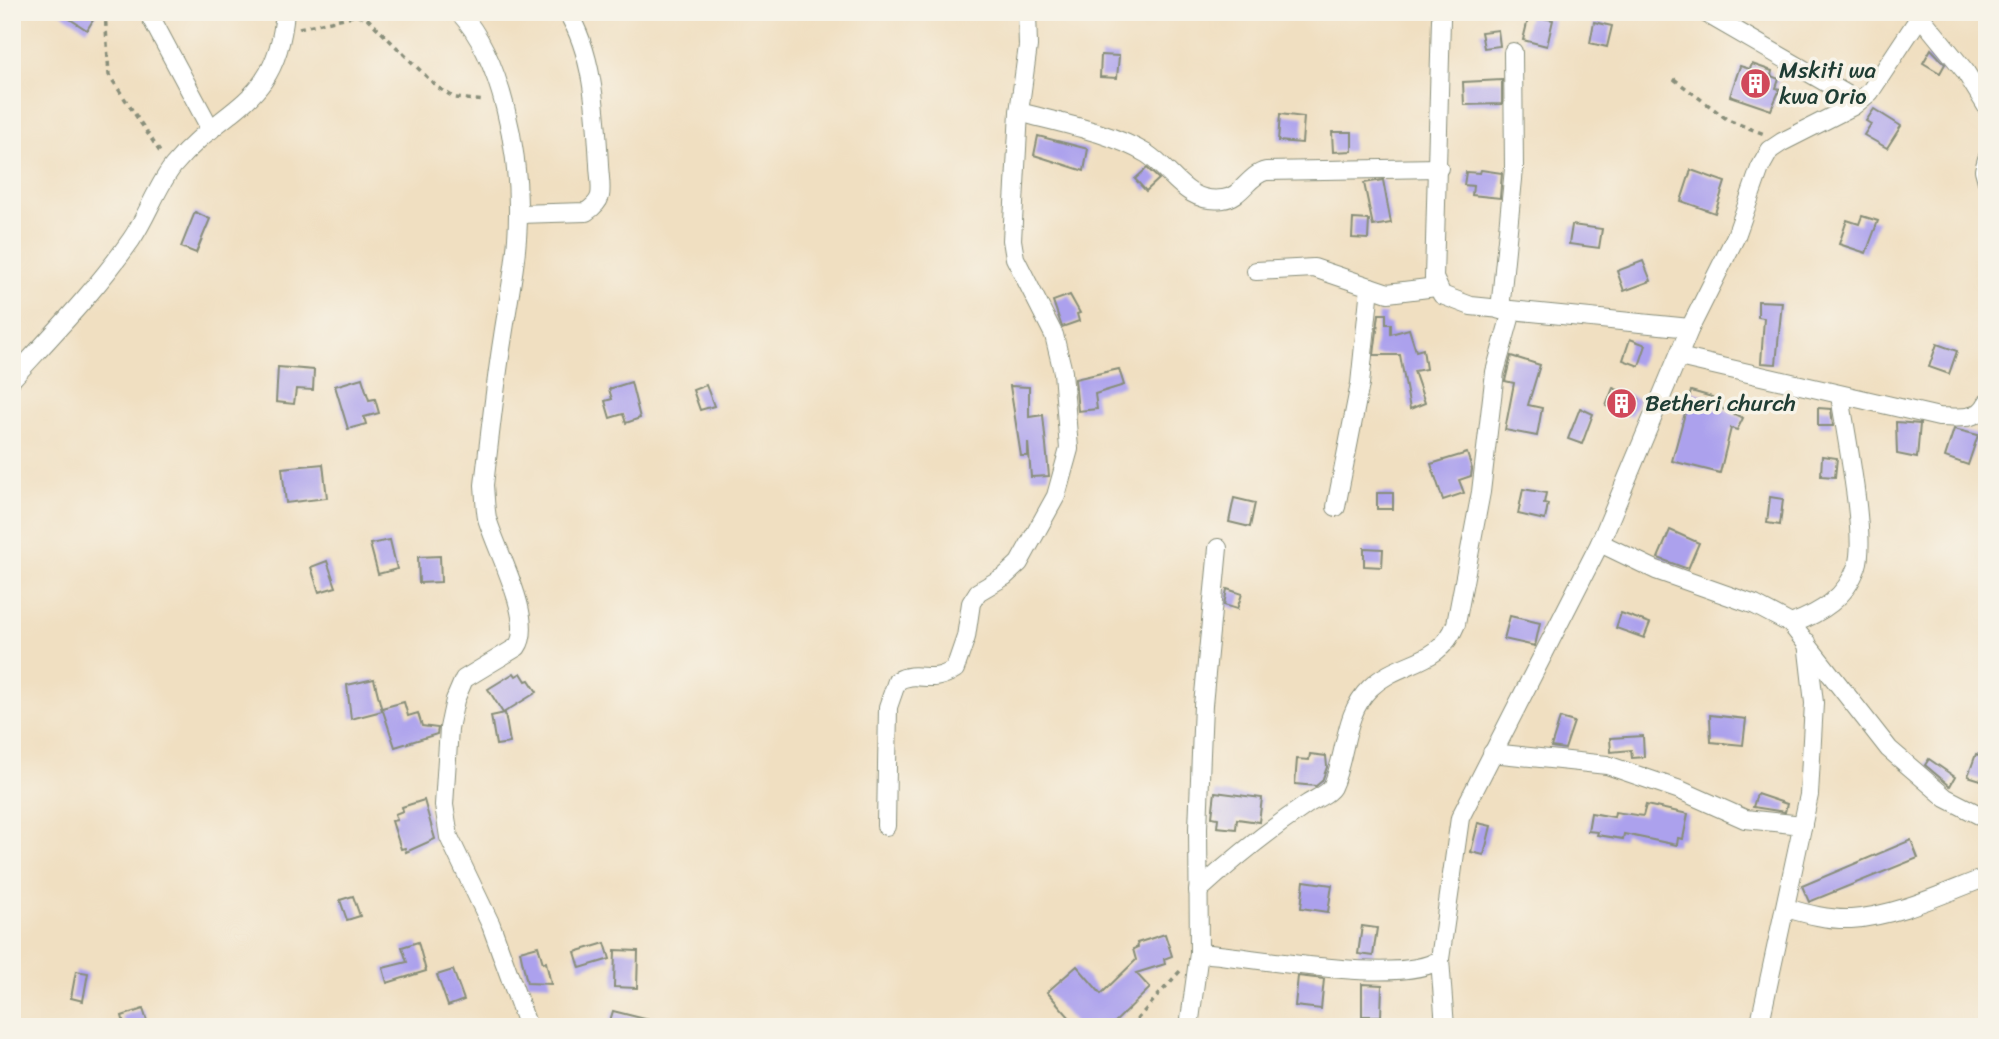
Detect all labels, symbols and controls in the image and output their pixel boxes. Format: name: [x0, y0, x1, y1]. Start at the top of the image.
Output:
place label: Mskiti wa kwa Orio: [1779, 50, 1876, 117]
building icon: Mskiti wa kwa Orio: [1739, 66, 1773, 100]
place label: Betheri church: [1645, 383, 1796, 424]
building icon: Betheri church: [1605, 386, 1639, 420]

